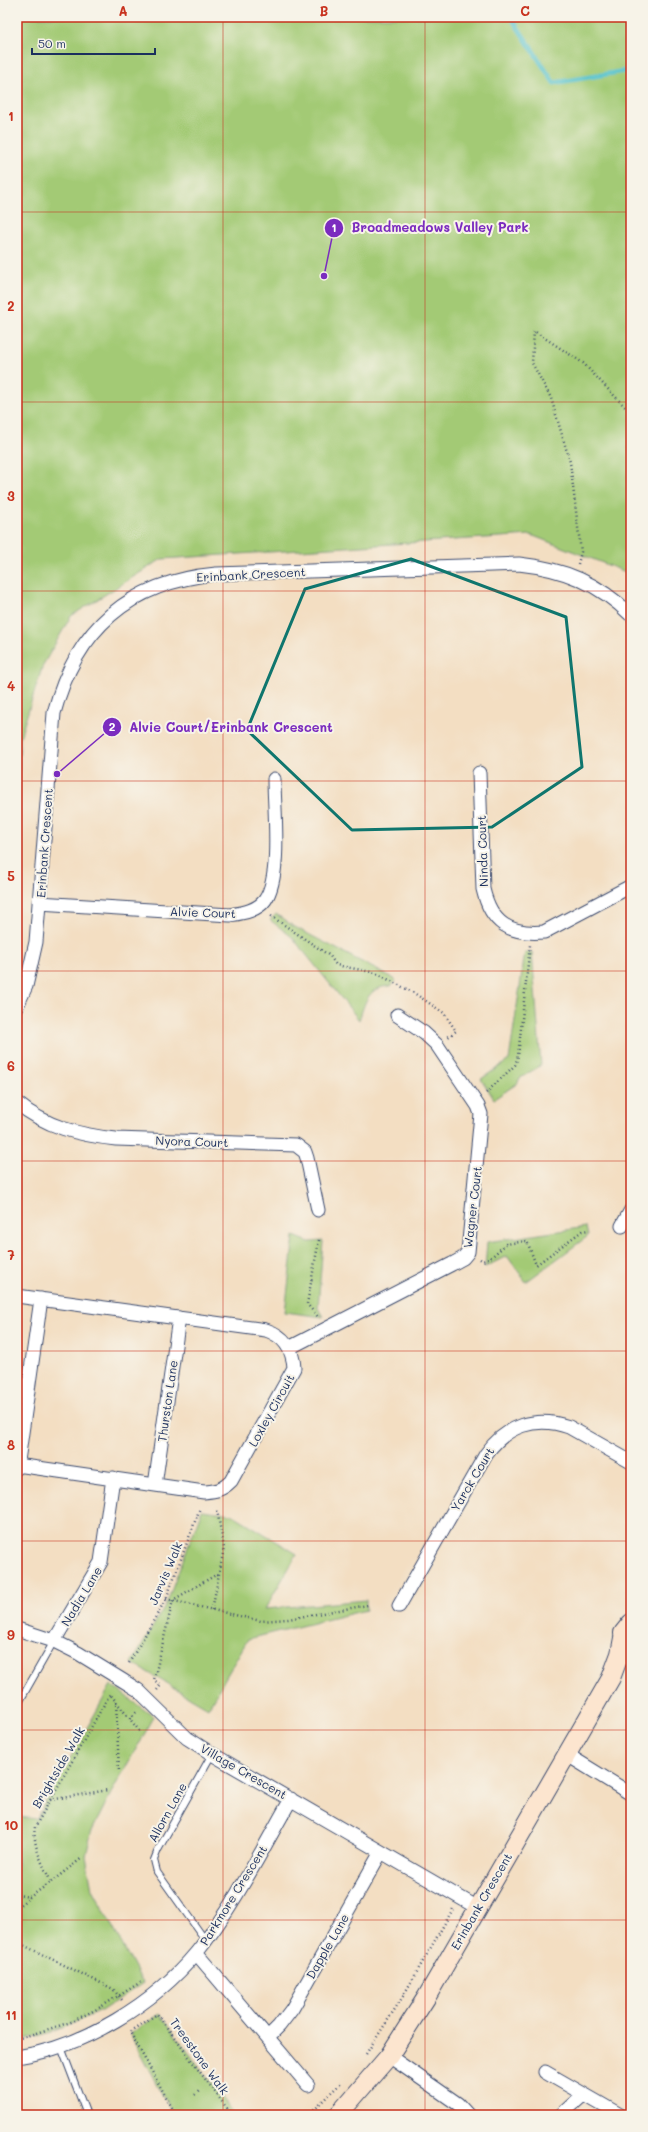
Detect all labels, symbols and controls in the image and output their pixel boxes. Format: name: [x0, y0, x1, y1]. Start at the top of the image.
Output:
text: A: [118, 2, 128, 19]
text: B: [320, 2, 329, 19]
text: C: [520, 2, 530, 19]
scale bar: [32, 30, 155, 56]
text: 50 m: [38, 35, 66, 51]
text: 1: [8, 107, 14, 124]
callout: Broadmeadows Valley Park: [324, 215, 537, 240]
text: Broadmeadows Valley Park: [352, 218, 528, 236]
text: 1: [331, 219, 337, 235]
text: 2: [7, 297, 15, 314]
text: 3: [7, 487, 15, 504]
street label: Erinbank Crescent: [196, 563, 306, 585]
text: 4: [7, 677, 15, 694]
callout: Alvie Court/Erinbank Crescent: [102, 715, 341, 740]
text: 2: [109, 718, 116, 734]
text: Alvie Court/Erinbank Crescent: [129, 718, 333, 735]
street label: Erinbank Crescent: [32, 788, 56, 898]
street label: Ninda Court: [473, 815, 491, 887]
text: 5: [7, 867, 15, 884]
street label: Alvie Court: [170, 903, 236, 921]
text: 6: [7, 1057, 15, 1074]
street label: Nyora Court: [155, 1132, 229, 1150]
street label: Wagner Court: [459, 1165, 485, 1249]
text: 7: [7, 1246, 15, 1263]
street label: Thurston Lane: [153, 1359, 181, 1443]
street label: Loxley Circuit: [244, 1371, 298, 1449]
text: 8: [7, 1436, 15, 1453]
street label: Yarck Court: [447, 1444, 497, 1514]
street label: Jarvis Walk: [145, 1539, 185, 1607]
street label: Nadia Lane: [57, 1563, 105, 1629]
text: 9: [7, 1626, 15, 1643]
street label: Brightside Walk: [28, 1723, 88, 1811]
street label: Village Crescent: [198, 1740, 290, 1802]
street label: Allorn Lane: [144, 1779, 190, 1845]
text: 10: [4, 1816, 18, 1833]
street label: Parkmore Crescent: [196, 1842, 270, 1948]
street label: Erinbank Crescent: [447, 1850, 515, 1952]
street label: Dapple Lane: [302, 1911, 352, 1981]
text: 11: [5, 2006, 17, 2023]
street label: Treestone Walk: [167, 2014, 233, 2098]

